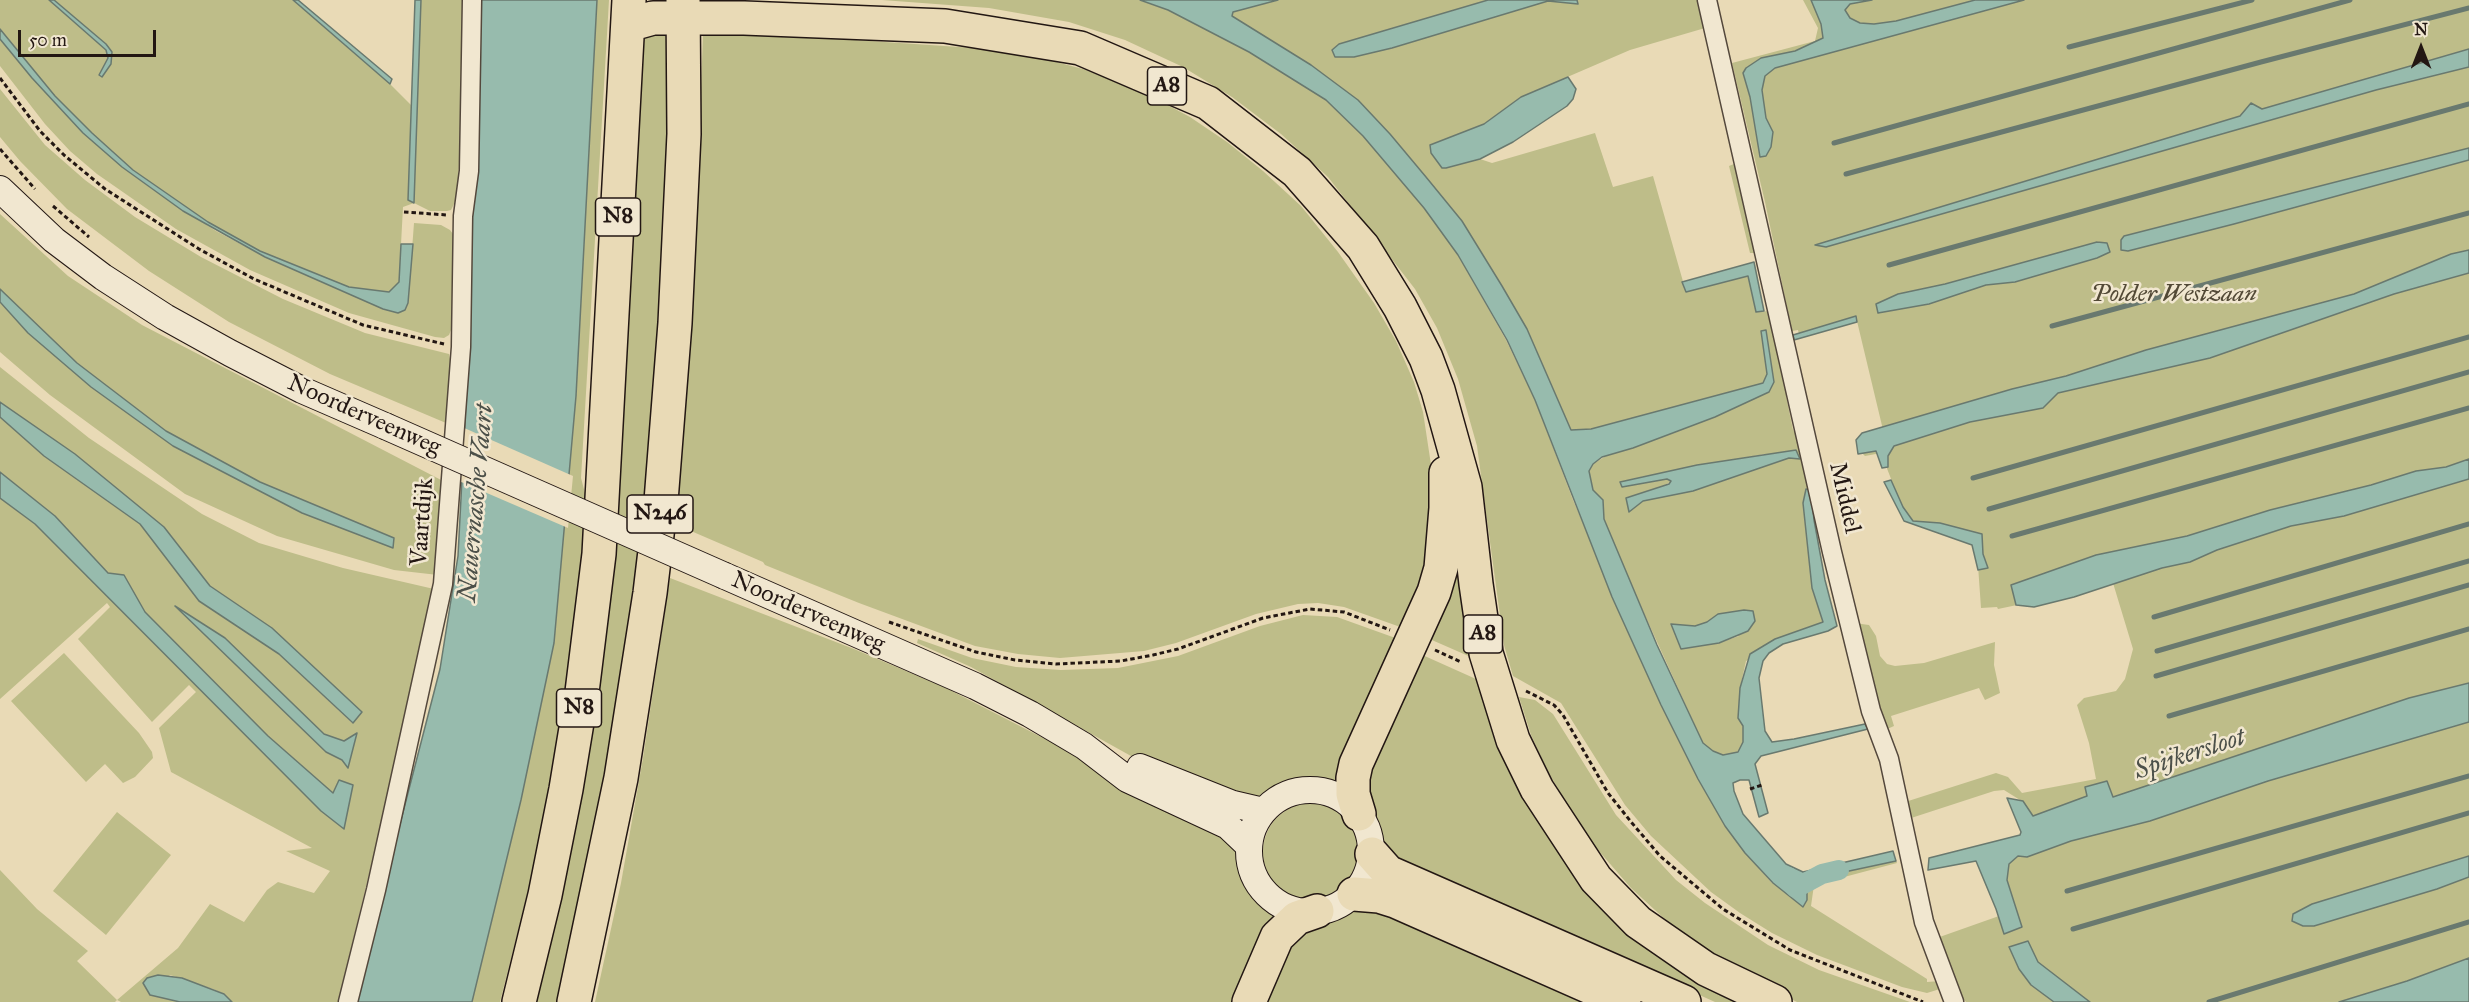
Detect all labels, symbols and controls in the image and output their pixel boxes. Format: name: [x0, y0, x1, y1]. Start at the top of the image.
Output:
scale bar: [21, 18, 159, 56]
north arrow: [2391, 18, 2451, 78]
text: N: [2414, 20, 2428, 39]
text: 50 m: [29, 29, 67, 51]
road number: A8: [1148, 67, 1186, 105]
road number: N8: [596, 198, 640, 236]
park label: Polder Westzaan: [2091, 281, 2257, 309]
street label: Noorderveenweg: [283, 369, 445, 463]
water label: Nauernasche Vaart: [453, 403, 501, 603]
street label: Middel: [1822, 460, 1866, 536]
street label: Vaartdijk: [406, 477, 440, 567]
road number: N246: [627, 495, 693, 533]
street label: Noorderveenweg: [727, 566, 889, 660]
road number: A8: [1464, 615, 1502, 653]
road number: N8: [556, 689, 602, 727]
water label: Spijkersloot: [2131, 722, 2249, 788]

